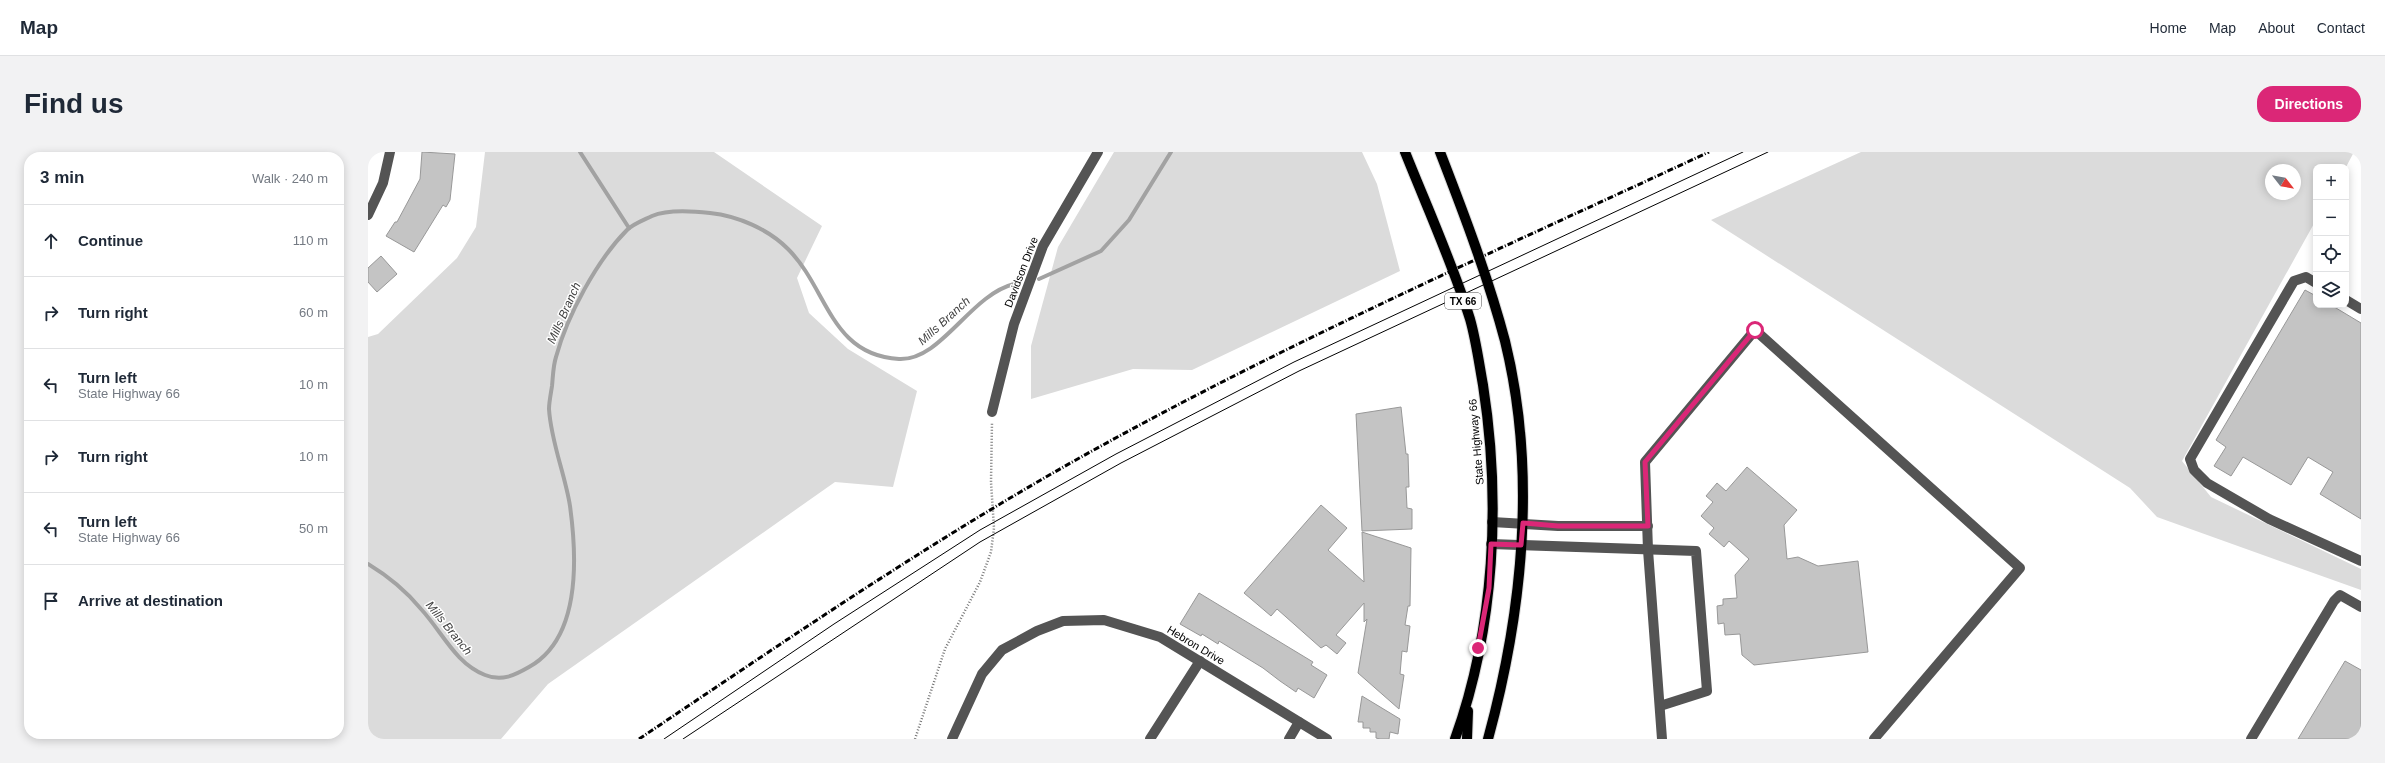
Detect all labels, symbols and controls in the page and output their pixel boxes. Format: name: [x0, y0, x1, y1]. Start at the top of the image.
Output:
text: Map: [20, 17, 58, 38]
text: Home: [2150, 20, 2187, 36]
text: Map: [2209, 20, 2236, 36]
text: About: [2258, 20, 2295, 36]
text: Contact: [2317, 20, 2365, 36]
button: Directions: [2257, 86, 2361, 122]
text: Find us: [24, 88, 124, 119]
north arrow: [2265, 164, 2301, 200]
map controls: [2313, 164, 2349, 308]
button: +: [2313, 164, 2349, 200]
text: 3 min: [40, 168, 84, 187]
text: Walk · 240 m: [252, 171, 328, 186]
button: −: [2313, 200, 2349, 236]
icon: ahead: [40, 230, 62, 252]
text: Continue: [78, 232, 143, 249]
text: 110 m: [293, 233, 328, 248]
street label: Davidson Drive: [1002, 235, 1040, 309]
button: locate: [2313, 236, 2349, 272]
button: layers: [2313, 272, 2349, 308]
water label: Mills Branch: [544, 280, 584, 346]
road number: TX 66: [1445, 293, 1481, 309]
water label: Mills Branch: [915, 294, 973, 348]
icon: right: [40, 302, 62, 324]
text: Turn right: [78, 304, 148, 321]
text: 60 m: [299, 305, 328, 320]
route start: [1746, 321, 1764, 339]
text: Turn left: [78, 369, 137, 386]
icon: left: [40, 374, 62, 396]
text: 10 m: [299, 377, 328, 392]
text: State Highway 66: [78, 386, 180, 401]
street label: State Highway 66: [1466, 399, 1486, 485]
icon: right: [40, 446, 62, 468]
text: Turn right: [78, 448, 148, 465]
text: 10 m: [299, 449, 328, 464]
text: Turn left: [78, 513, 137, 530]
icon: left: [40, 518, 62, 540]
text: 50 m: [299, 521, 328, 536]
text: State Highway 66: [78, 530, 180, 545]
icon: arrive: [40, 590, 62, 612]
text: Arrive at destination: [78, 592, 223, 609]
water label: Mills Branch: [423, 598, 475, 658]
street label: Hebron Drive: [1165, 623, 1227, 667]
route end: [1469, 639, 1487, 657]

